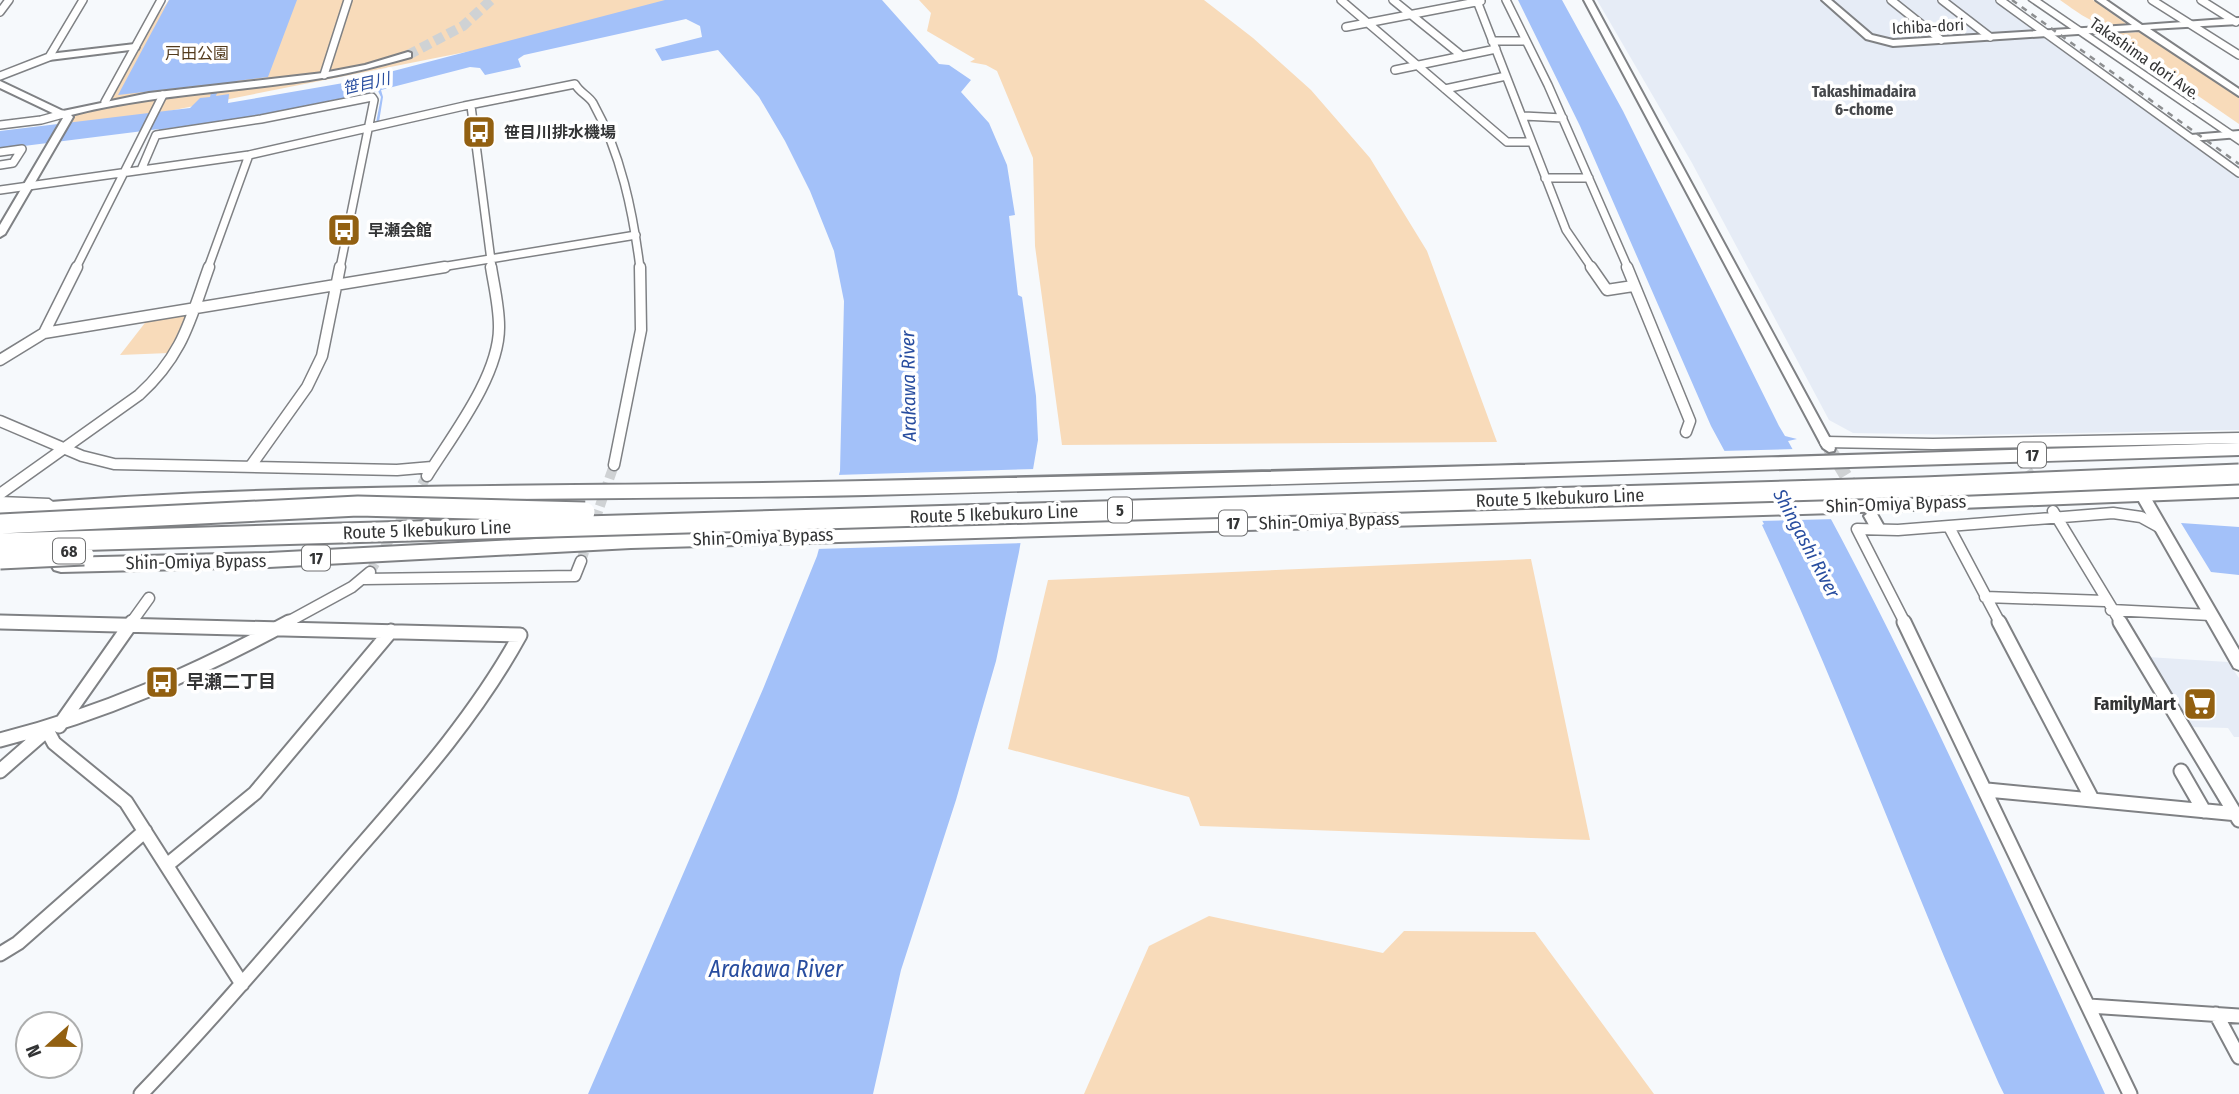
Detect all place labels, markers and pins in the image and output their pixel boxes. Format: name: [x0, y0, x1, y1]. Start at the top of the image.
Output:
bus stop icon: 笹目川排水機場: [460, 113, 498, 151]
place label: 笹目川排水機場: [504, 123, 616, 142]
bus stop icon: 早瀬会館: [325, 211, 363, 249]
place label: 早瀬会館: [368, 221, 432, 240]
bus stop icon: 早瀬二丁目: [143, 663, 181, 701]
place label: 早瀬二丁目: [186, 671, 276, 693]
supermarket icon: FamilyMart: [2181, 685, 2219, 723]
place label: FamilyMart: [2094, 693, 2177, 715]

